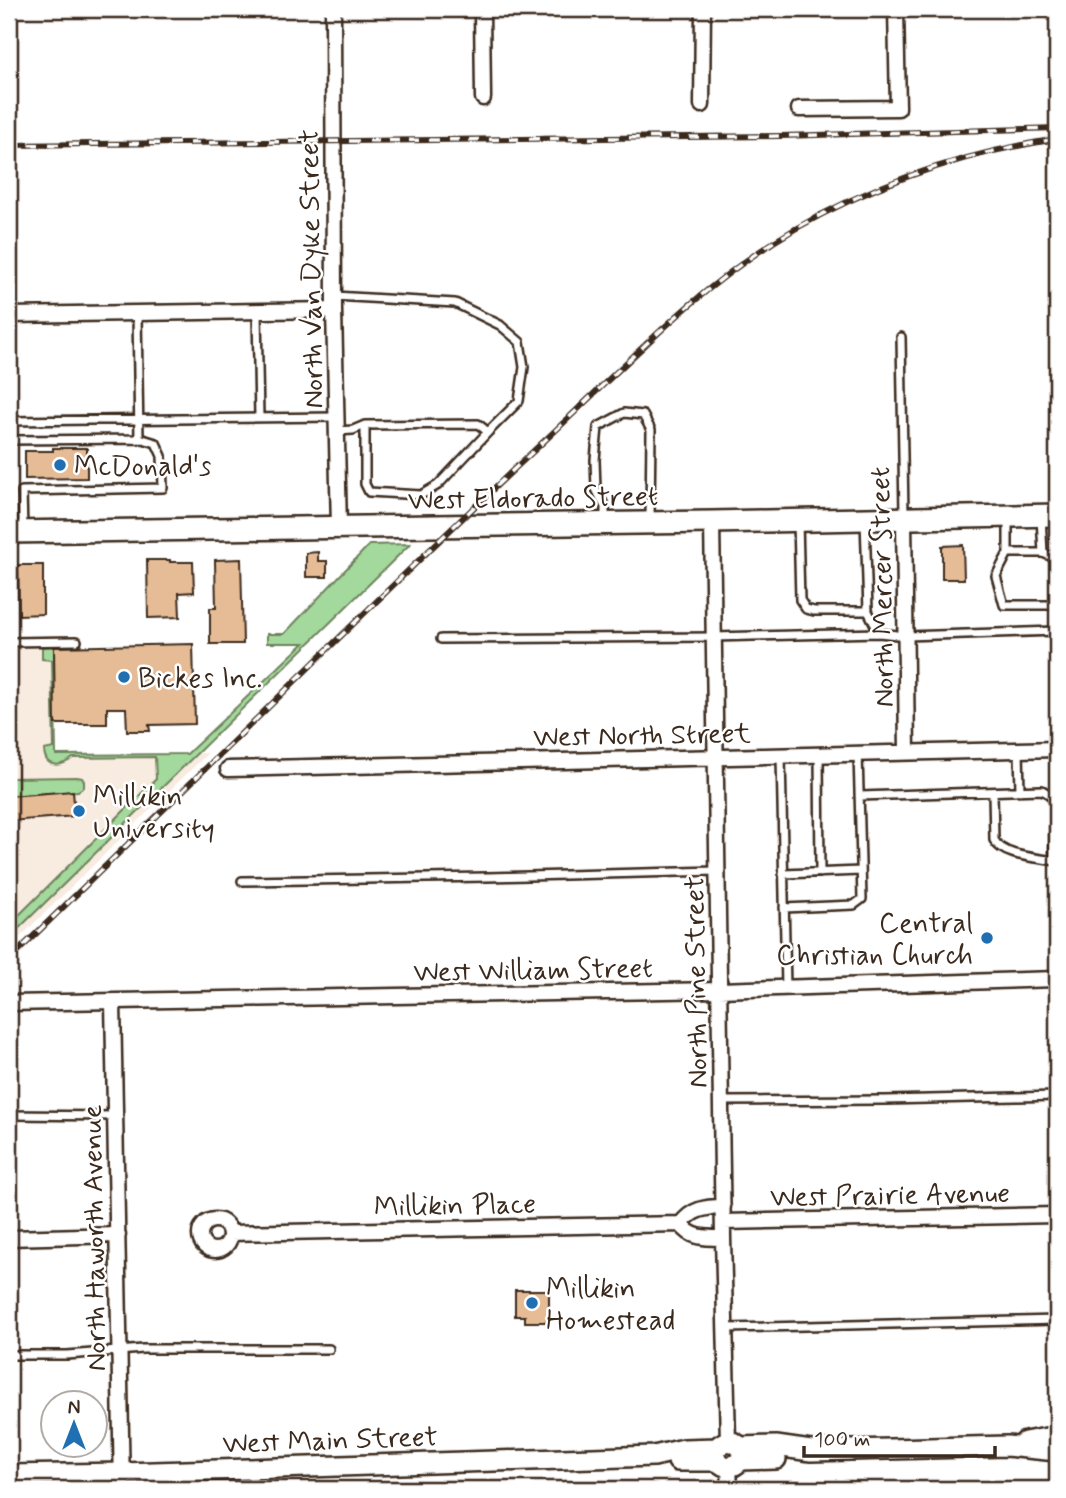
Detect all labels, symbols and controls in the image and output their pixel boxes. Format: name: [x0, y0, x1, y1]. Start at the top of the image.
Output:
street label: North Van Dyke Street: [292, 129, 333, 409]
place label: McDonald's: [74, 449, 211, 486]
marker: McDonald's: [52, 457, 68, 473]
street label: North Mercer Street: [863, 466, 904, 708]
street label: West Eldorado Street: [408, 479, 659, 520]
place label: Bickes Inc.: [138, 661, 262, 698]
marker: Bickes Inc.: [116, 669, 132, 685]
street label: West North Street: [533, 716, 752, 757]
place label: Millikin University: [93, 779, 215, 848]
marker: Millikin University: [71, 803, 87, 819]
street label: North Pine Street: [677, 876, 718, 1088]
place label: Central Christian Church: [776, 906, 973, 975]
marker: Central Christian Church: [979, 930, 995, 946]
street label: West William Street: [413, 951, 653, 992]
street label: North Haworth Avenue: [75, 1104, 116, 1372]
street label: West Prairie Avenue: [770, 1176, 1010, 1217]
street label: Millikin Place: [374, 1187, 536, 1226]
place label: Millikin Homestead: [546, 1271, 675, 1340]
marker: Millikin Homestead: [524, 1295, 540, 1311]
north arrow: [38, 1390, 108, 1460]
text: N: [68, 1396, 80, 1421]
scale bar: [804, 1414, 994, 1458]
street label: West Main Street: [222, 1419, 438, 1464]
text: 100 m: [814, 1426, 870, 1454]

